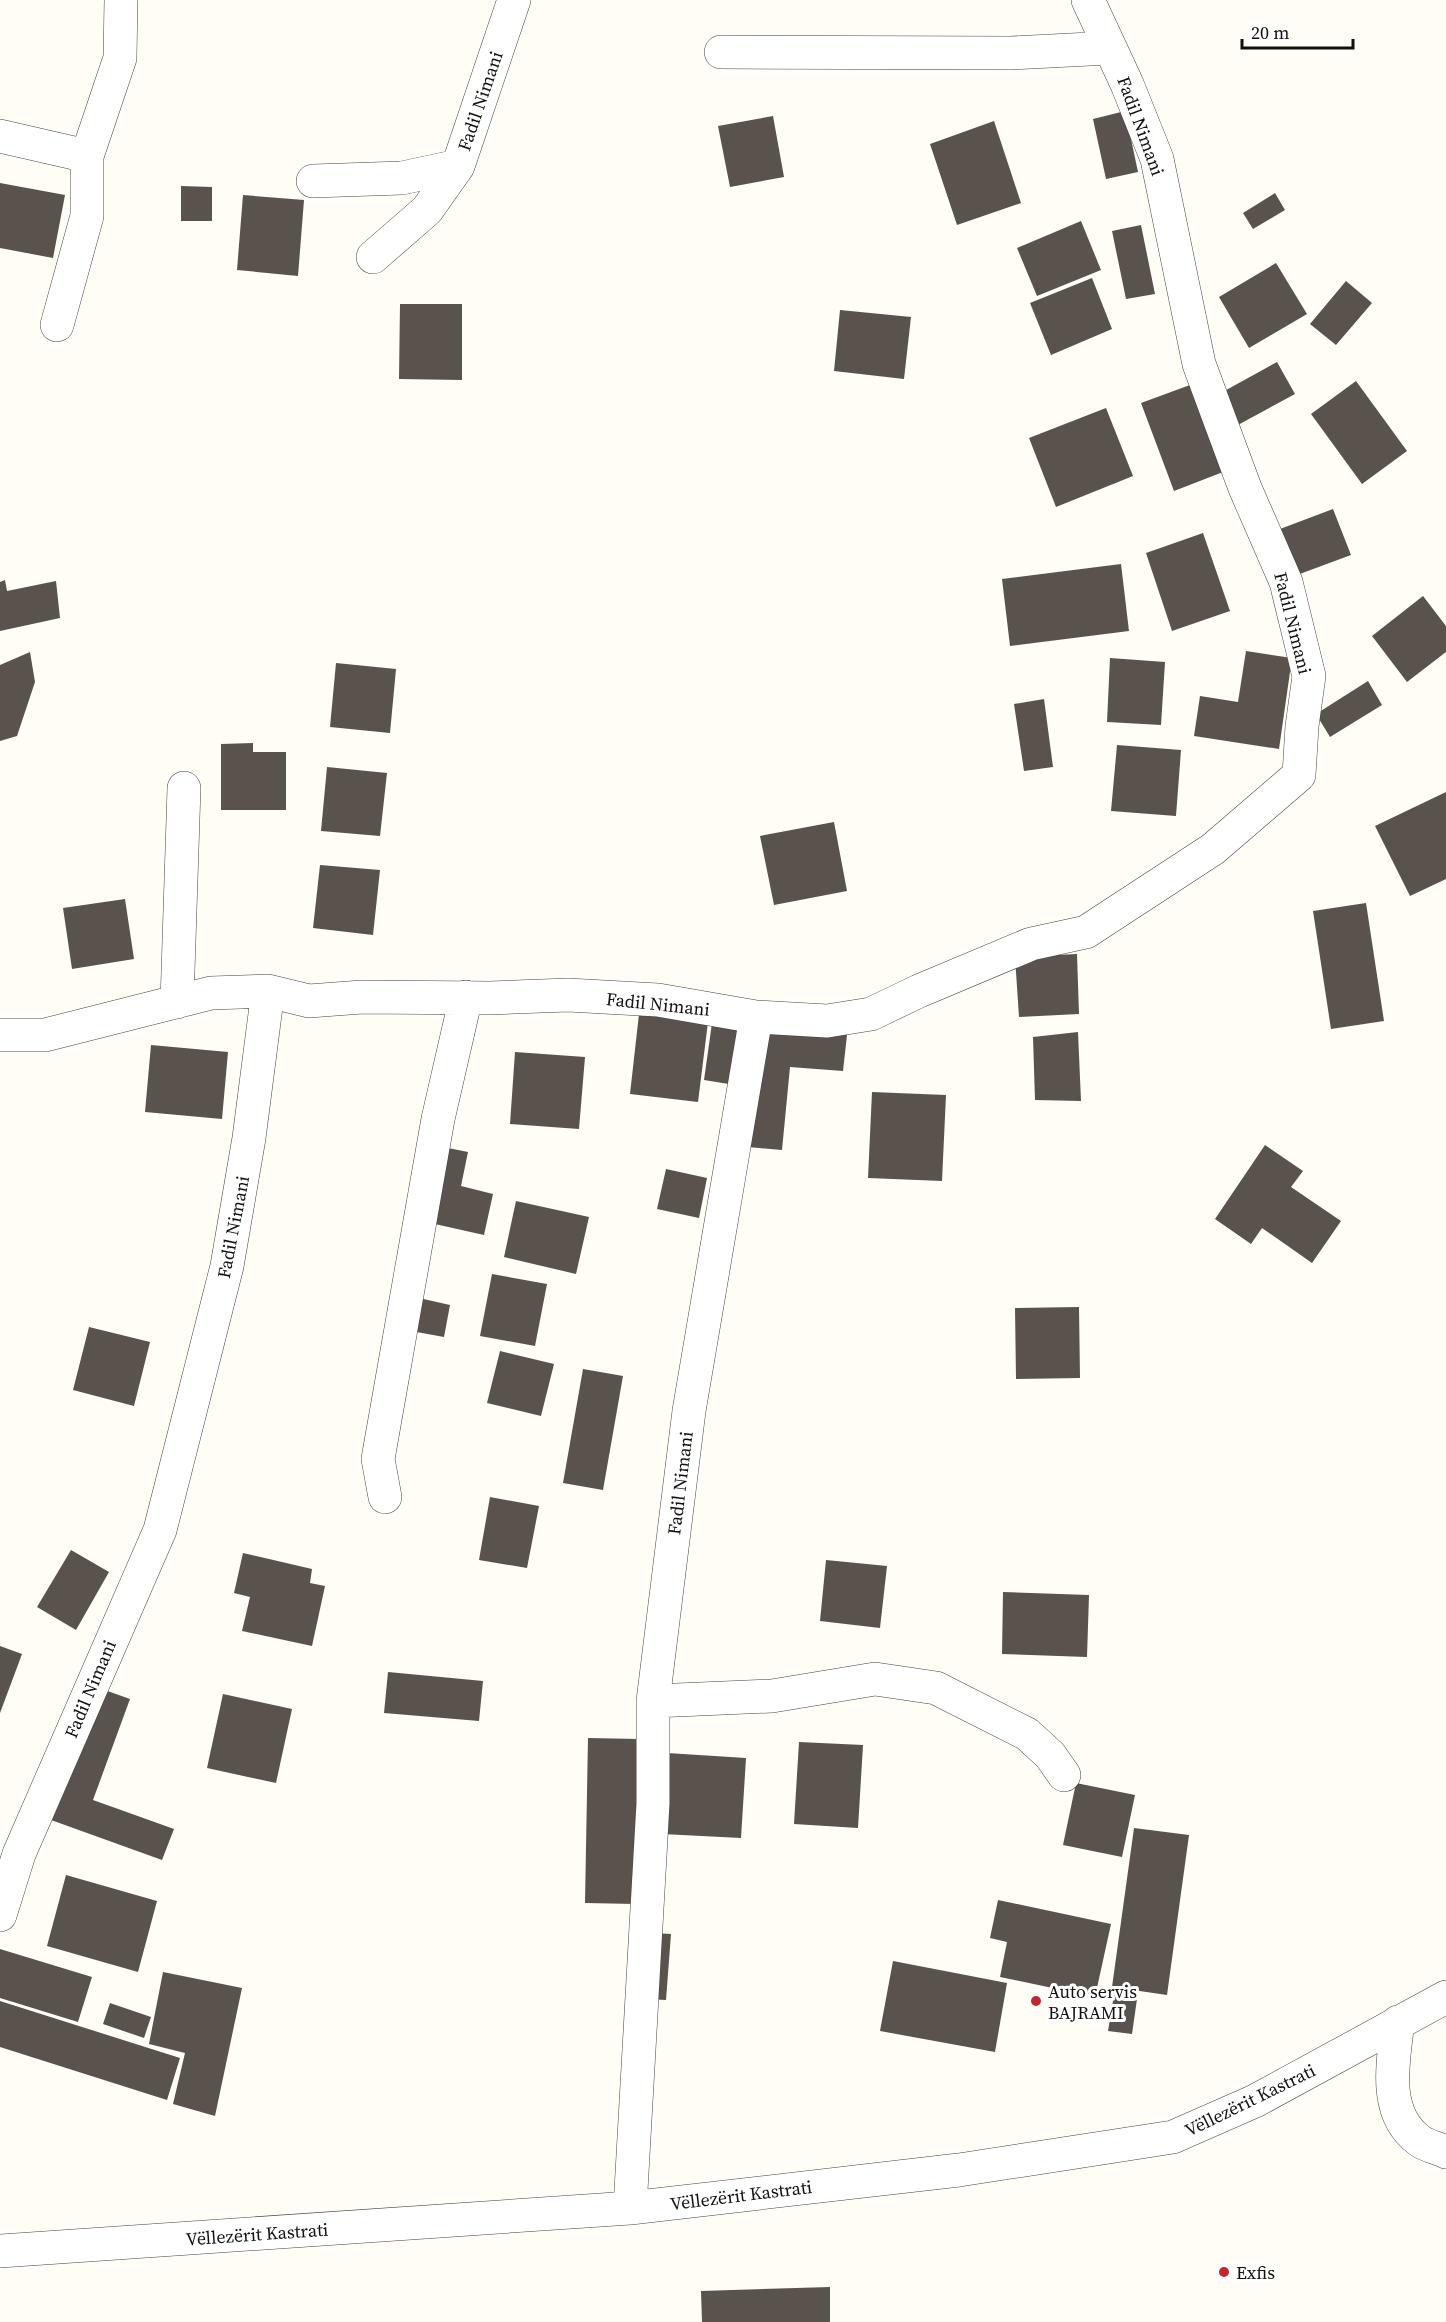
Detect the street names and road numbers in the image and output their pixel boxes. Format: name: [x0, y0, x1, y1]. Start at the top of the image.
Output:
street label: Fadil Nimani: [451, 48, 509, 154]
street label: Fadil Nimani: [1111, 73, 1171, 179]
street label: Fadil Nimani: [1268, 569, 1318, 677]
street label: Fadil Nimani: [605, 986, 711, 1022]
street label: Fadil Nimani: [211, 1174, 255, 1280]
street label: Fadil Nimani: [661, 1430, 699, 1536]
street label: Fadil Nimani: [58, 1636, 122, 1742]
street label: Vëllezërit Kastrati: [1180, 2058, 1320, 2142]
street label: Vëllezërit Kastrati: [669, 2174, 813, 2216]
street label: Vëllezërit Kastrati: [185, 2217, 329, 2251]

